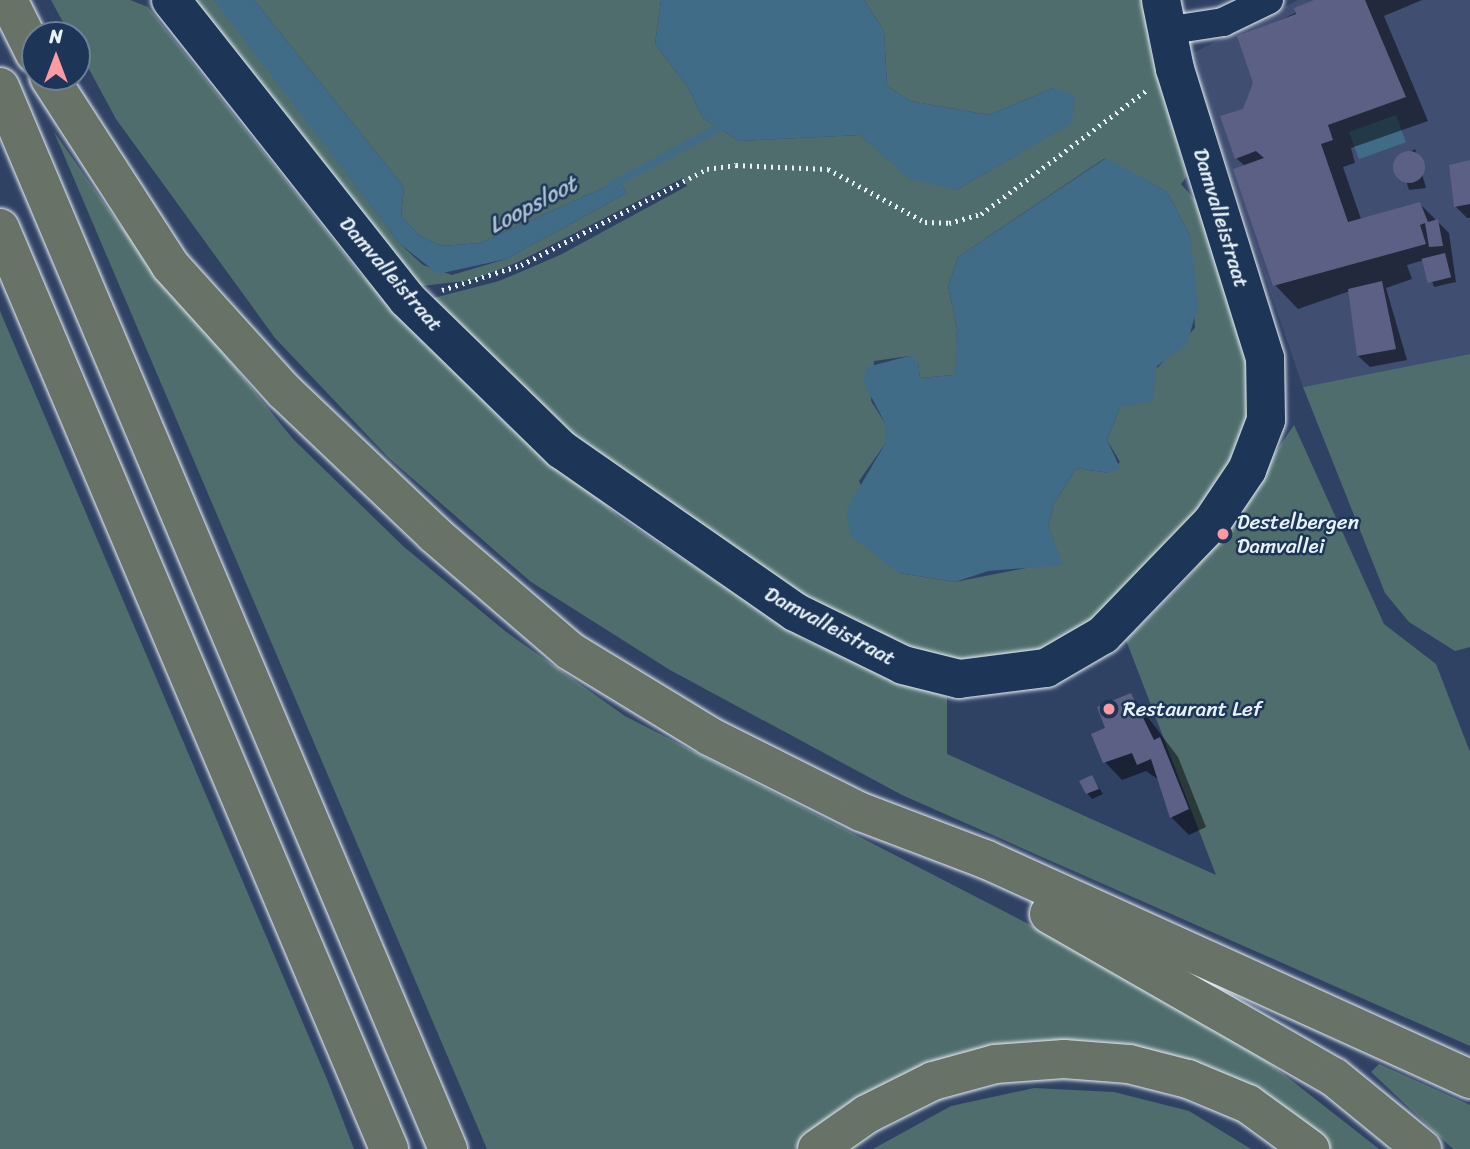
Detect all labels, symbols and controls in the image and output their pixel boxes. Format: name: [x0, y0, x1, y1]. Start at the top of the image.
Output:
text: N: [49, 20, 63, 53]
north arrow: [21, 21, 91, 91]
street label: Damvalleistraat: [1188, 145, 1254, 291]
water label: Loopsloot: [484, 170, 582, 240]
street label: Damvalleistraat: [334, 211, 448, 337]
place label: Destelbergen Damvallei: [1237, 509, 1359, 559]
marker: Destelbergen Damvallei: [1215, 526, 1231, 542]
street label: Damvalleistraat: [760, 581, 900, 671]
place label: Restaurant Lef: [1123, 696, 1262, 722]
marker: Restaurant Lef: [1101, 701, 1117, 717]

